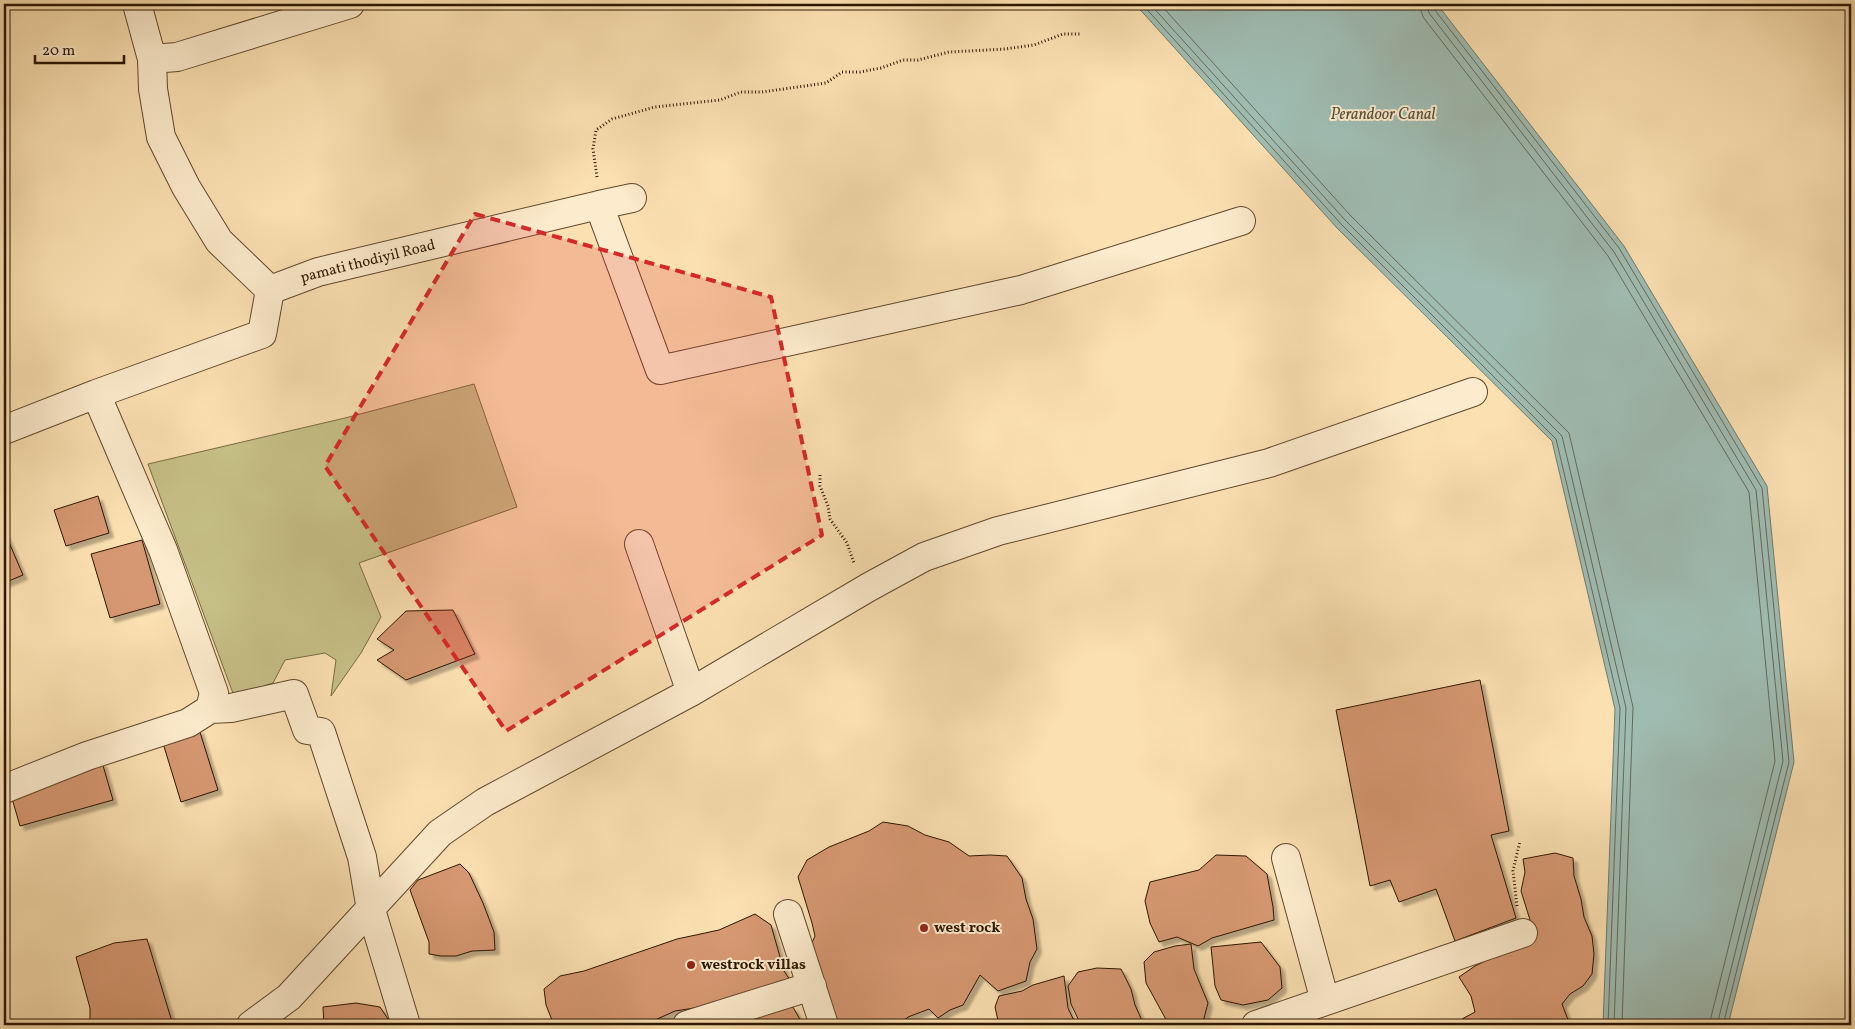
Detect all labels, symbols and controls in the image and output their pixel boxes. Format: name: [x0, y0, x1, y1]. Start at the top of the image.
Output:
scale bar: [35, 32, 124, 64]
text: 20 m: [42, 41, 75, 62]
water label: Perandoor Canal: [1330, 104, 1436, 126]
street label: pamati thodiyil Road: [298, 235, 438, 289]
place label: west rock: [934, 918, 1000, 939]
marker: west rock: [918, 922, 930, 934]
place label: westrock villas: [701, 955, 806, 976]
marker: westrock villas: [685, 959, 697, 971]

